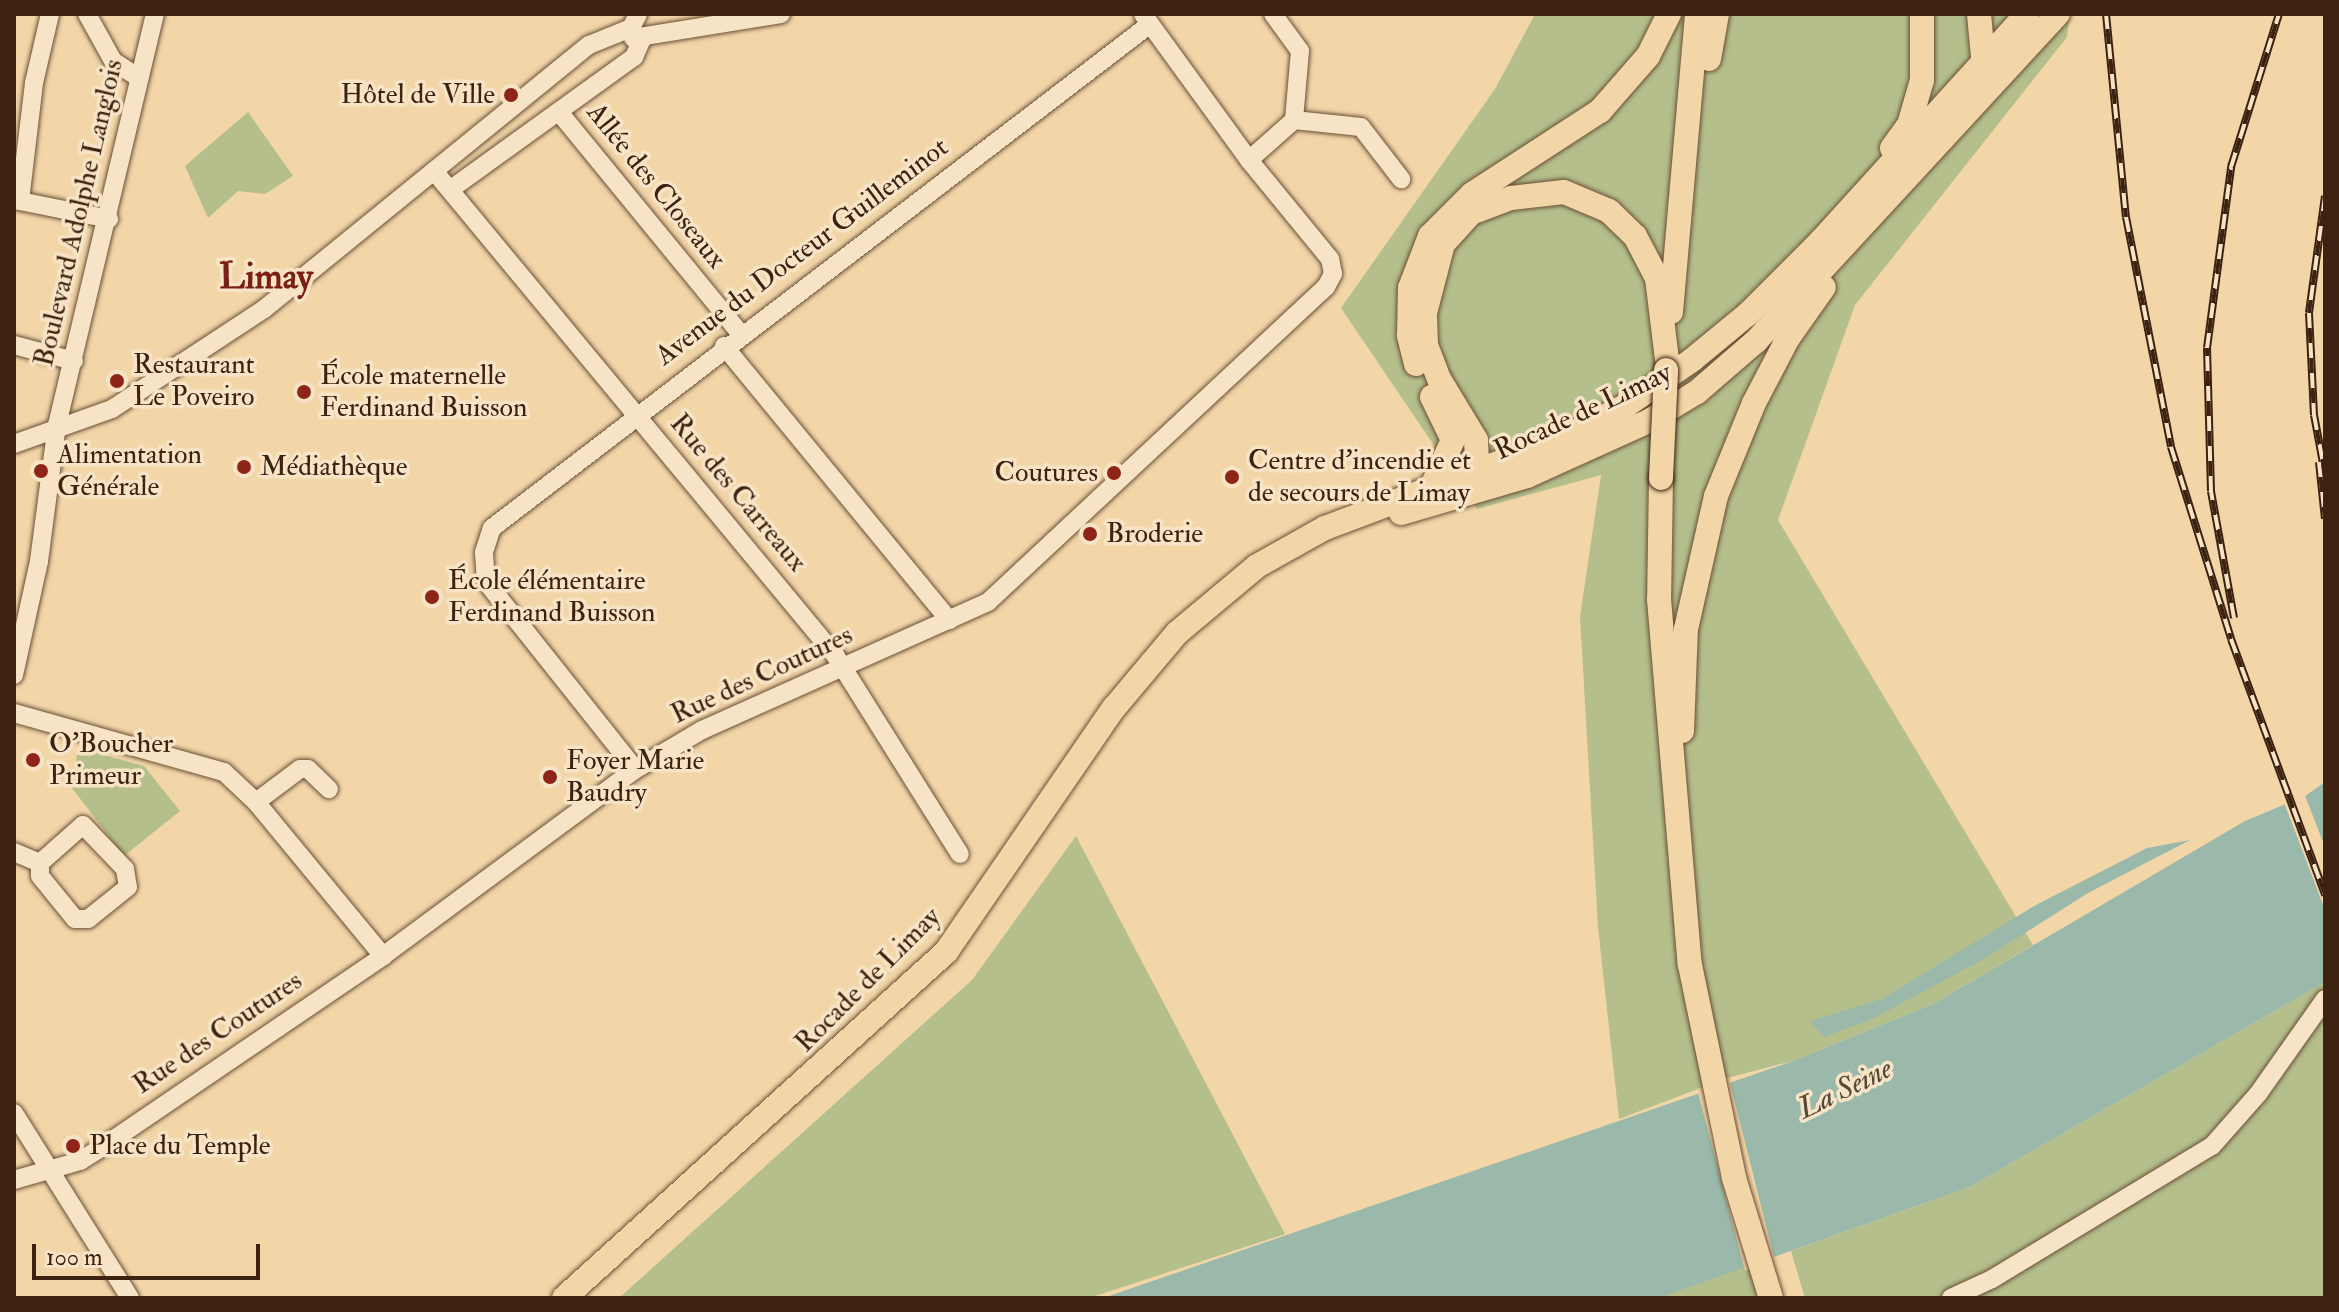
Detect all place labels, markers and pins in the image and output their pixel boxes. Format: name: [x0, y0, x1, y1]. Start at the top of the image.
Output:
place label: Hôtel de Ville: [341, 78, 495, 112]
marker: Hôtel de Ville: [502, 86, 520, 104]
place label: Restaurant Le Poveiro: [133, 348, 255, 414]
place label: École maternelle Ferdinand Buisson: [320, 359, 527, 425]
marker: Restaurant Le Poveiro: [108, 372, 126, 390]
marker: École maternelle Ferdinand Buisson: [295, 383, 313, 401]
place label: Alimentation Générale: [57, 438, 202, 504]
place label: Centre d'incendie et de secours de Limay: [1248, 444, 1471, 510]
place label: Médiathèque: [260, 450, 407, 484]
place label: Coutures: [994, 456, 1098, 490]
marker: Médiathèque: [235, 458, 253, 476]
marker: Alimentation Générale: [32, 462, 50, 480]
marker: Coutures: [1105, 464, 1123, 482]
marker: Centre d'incendie et de secours de Limay: [1223, 468, 1241, 486]
place label: Broderie: [1106, 517, 1203, 551]
marker: Broderie: [1081, 525, 1099, 543]
place label: École élémentaire Ferdinand Buisson: [448, 564, 655, 630]
marker: École élémentaire Ferdinand Buisson: [423, 588, 441, 606]
place label: O’Boucher Primeur: [49, 727, 173, 793]
place label: Foyer Marie Baudry: [566, 744, 704, 810]
marker: O’Boucher Primeur: [24, 751, 42, 769]
marker: Foyer Marie Baudry: [541, 768, 559, 786]
place label: Place du Temple: [89, 1129, 270, 1163]
marker: Place du Temple: [64, 1137, 82, 1155]

